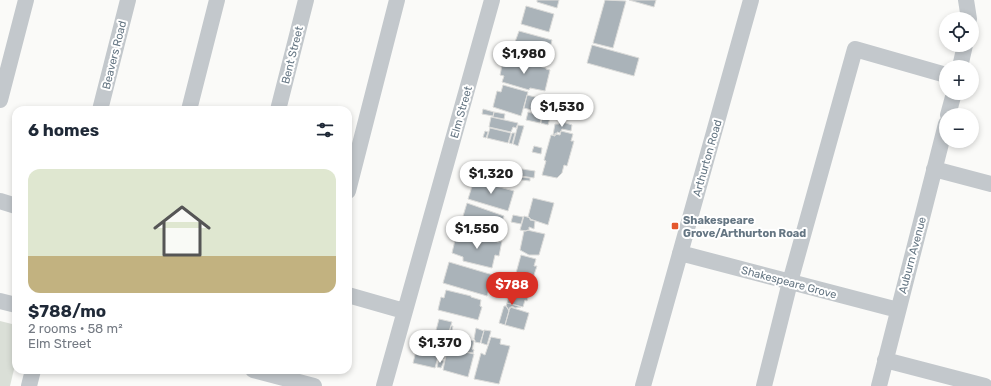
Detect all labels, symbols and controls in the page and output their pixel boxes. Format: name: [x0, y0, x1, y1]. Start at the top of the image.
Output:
map controls: [939, 12, 979, 148]
button: locate: [939, 12, 979, 52]
street label: Beavers Road: [100, 20, 129, 91]
street label: Bent Street: [279, 24, 306, 85]
pin: $1,980: [491, 41, 557, 75]
text: $1,980: [502, 46, 546, 61]
button: +: [939, 60, 979, 100]
street label: Elm Street: [448, 84, 475, 140]
pin: $1,530: [529, 94, 595, 128]
text: $1,530: [540, 99, 584, 114]
button: −: [939, 108, 979, 148]
street label: Arthurton Road: [690, 118, 725, 198]
icon: filters: [314, 119, 336, 141]
text: 6 homes: [28, 120, 99, 140]
pin: $1,320: [458, 161, 524, 195]
text: $1,320: [469, 166, 513, 181]
icon: home: [146, 195, 218, 267]
place label: Shakespeare Grove/Arthurton Road: [683, 214, 806, 240]
street label: Auburn Avenue: [896, 215, 929, 295]
pin: $1,550: [444, 216, 510, 250]
text: $1,550: [455, 221, 499, 236]
marker: Shakespeare Grove/Arthurton Road: [670, 221, 680, 231]
street label: Shakespeare Grove: [740, 263, 838, 301]
pin: $788: [488, 272, 536, 306]
text: $788: [495, 277, 529, 292]
text: $788/mo: [28, 301, 106, 321]
text: 2 rooms · 58 m²: [28, 321, 123, 336]
pin: $1,370: [407, 330, 473, 364]
text: $1,370: [418, 335, 462, 350]
text: Elm Street: [28, 336, 91, 351]

